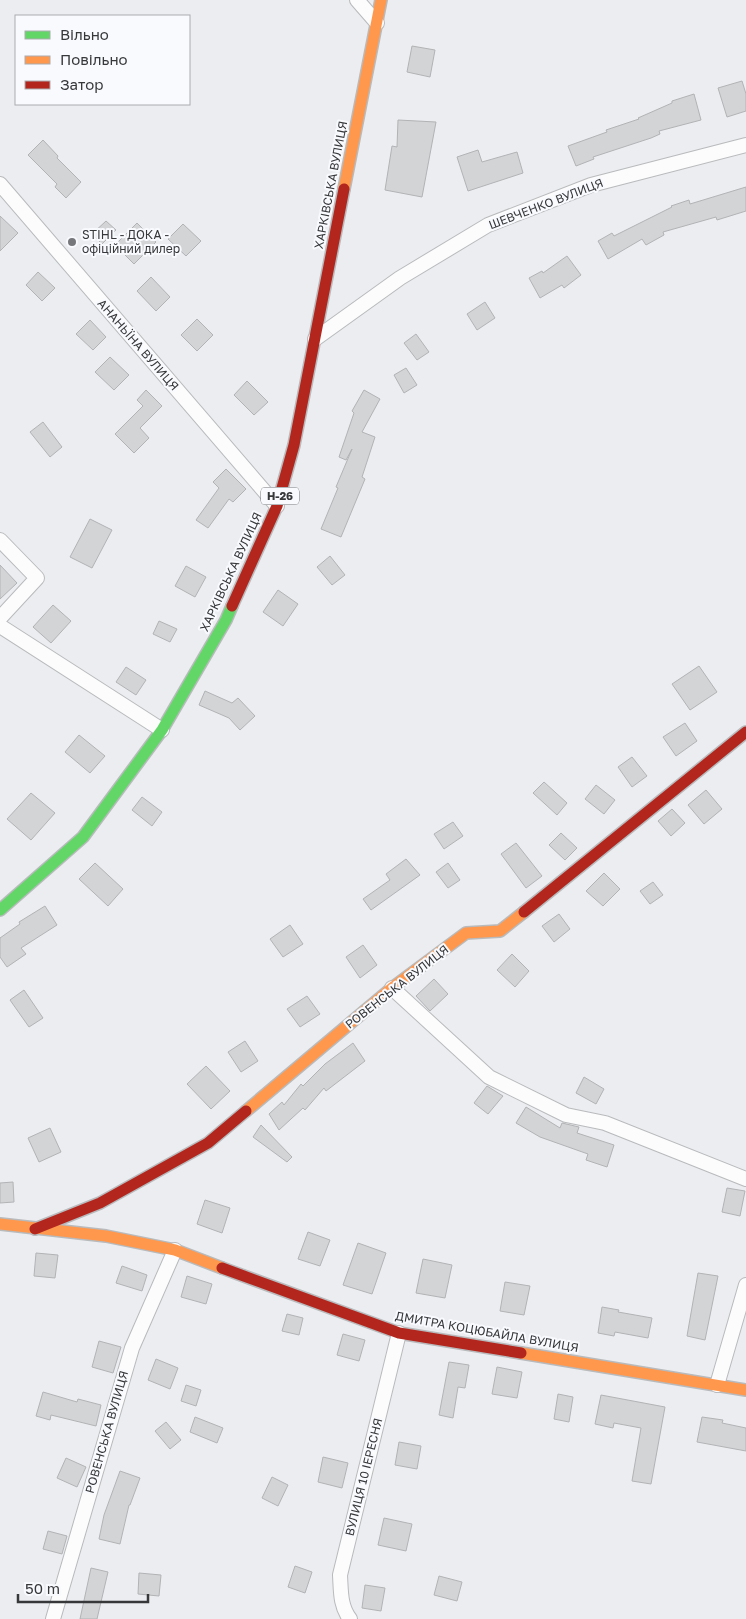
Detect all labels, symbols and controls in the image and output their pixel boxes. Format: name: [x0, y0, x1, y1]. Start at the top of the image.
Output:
legend: [15, 15, 190, 105]
text: Вільно: [60, 25, 109, 43]
text: Повільно: [60, 50, 128, 68]
text: Затор: [60, 75, 103, 93]
street label: ХАРКІВСЬКА ВУЛИЦЯ: [311, 120, 350, 250]
street label: ШЕВЧЕНКО ВУЛИЦЯ: [486, 175, 605, 232]
place label: STIHL - ДОКА - офіційний дилер: [82, 227, 180, 256]
marker: STIHL - ДОКА - офіційний дилер: [66, 236, 78, 248]
street label: АНАНЬЇНА ВУЛИЦЯ: [95, 296, 182, 393]
road number: Н-26: [261, 488, 299, 504]
street label: ХАРКІВСЬКА ВУЛИЦЯ: [196, 510, 265, 634]
street label: РОВЕНСЬКА ВУЛИЦЯ: [342, 942, 451, 1032]
street label: ДМИТРА КОЦЮБАЙЛА ВУЛИЦЯ: [394, 1308, 580, 1355]
street label: РОВЕНСЬКА ВУЛИЦЯ: [82, 1369, 131, 1495]
street label: ВУЛИЦЯ 10 ІЕРЕСНЯ: [342, 1416, 385, 1537]
scale bar: [18, 1572, 148, 1604]
text: 50 m: [25, 1579, 60, 1597]

